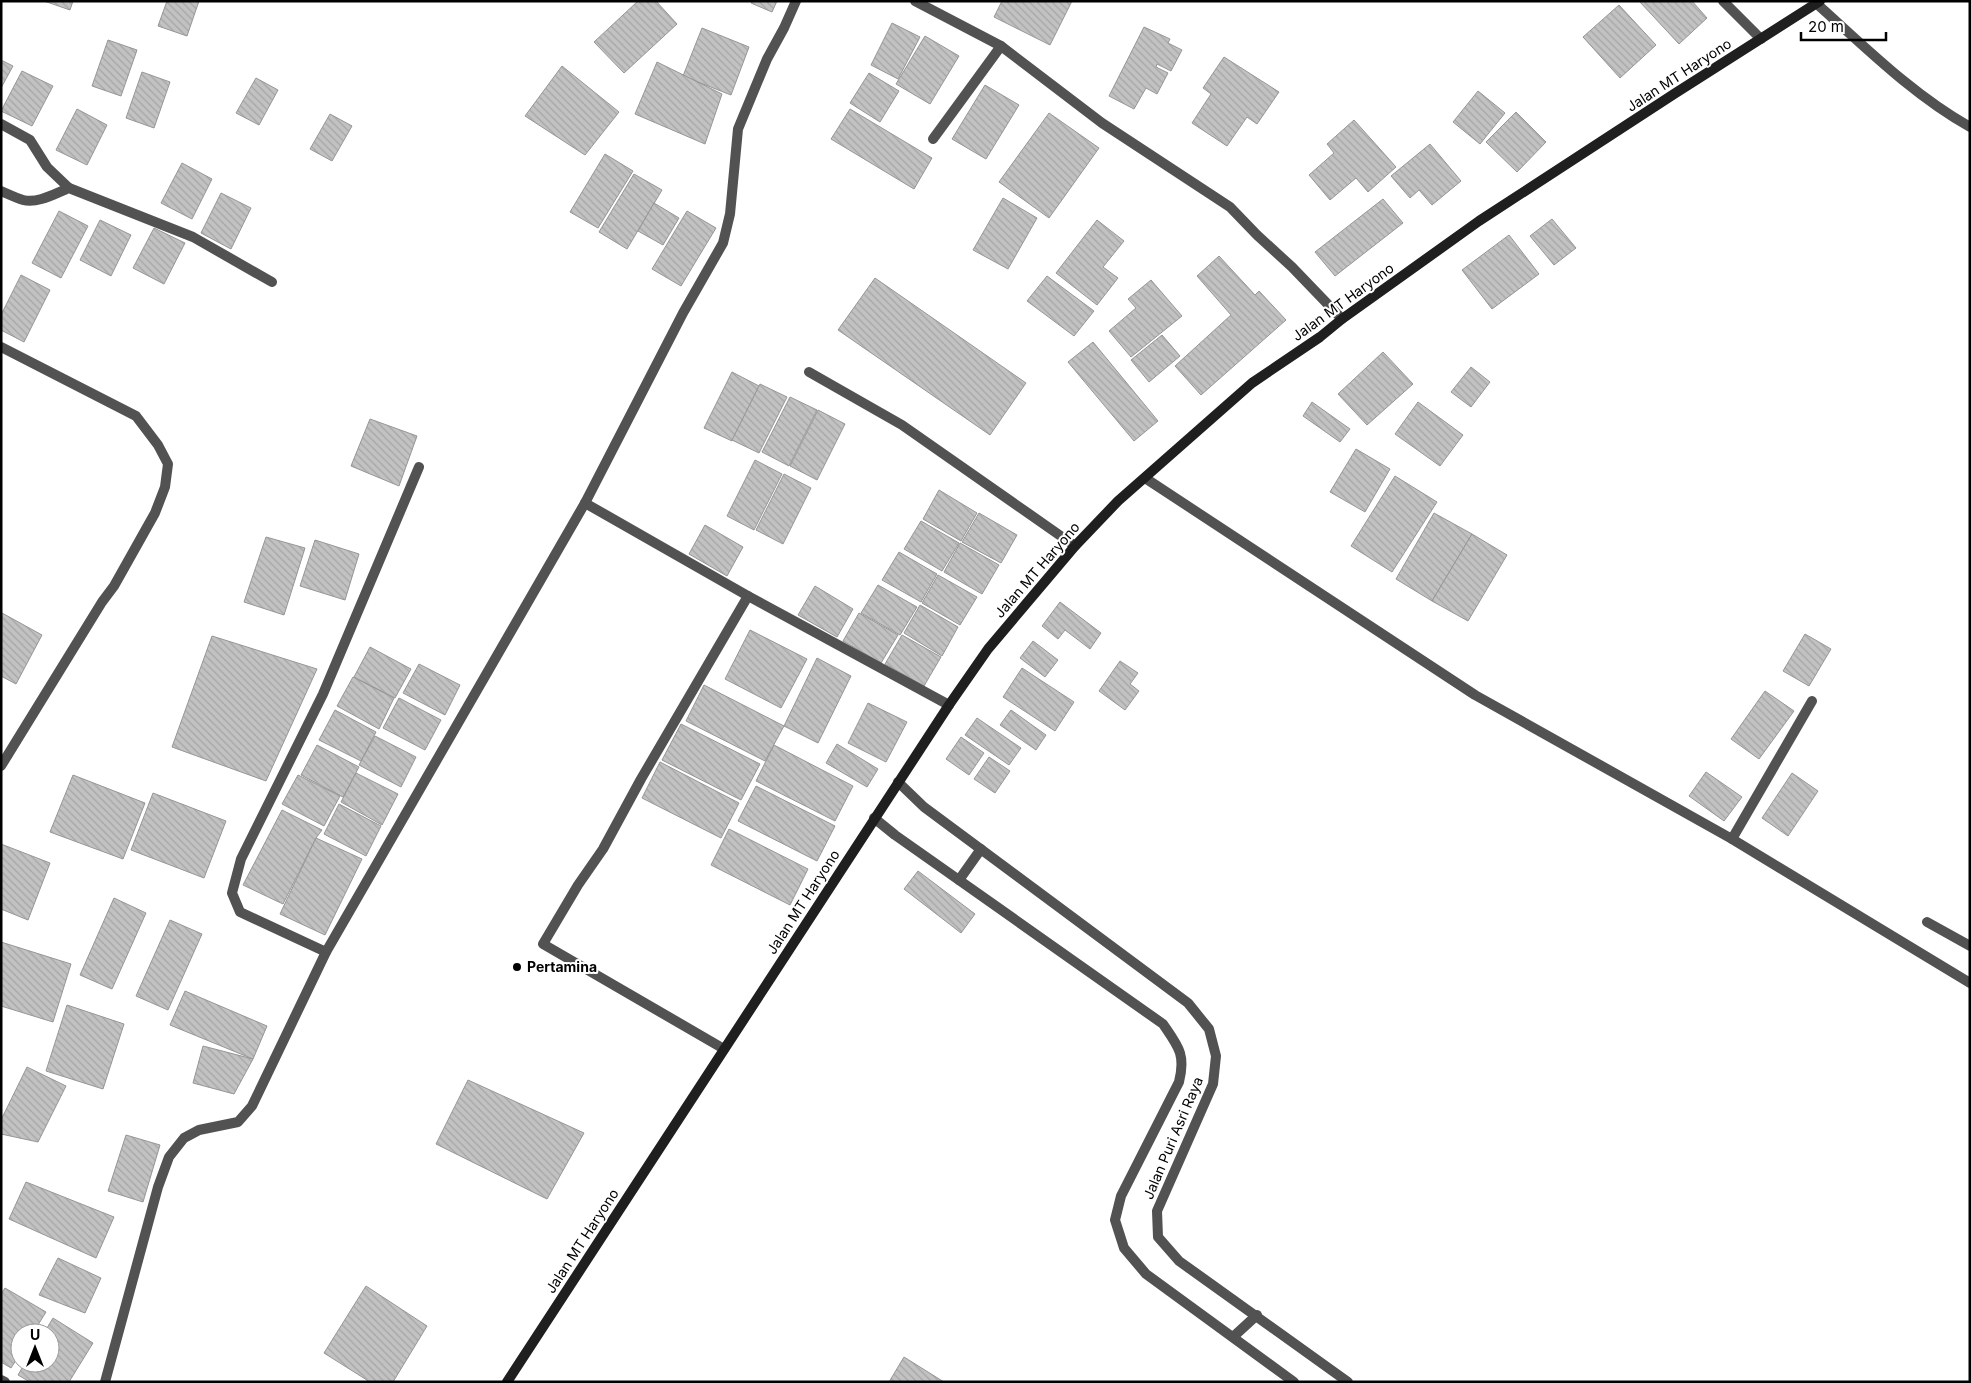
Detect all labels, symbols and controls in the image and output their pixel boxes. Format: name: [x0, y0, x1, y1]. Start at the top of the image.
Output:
scale bar: [1801, 10, 1886, 42]
text: 20 m: [1808, 17, 1844, 36]
street label: Jalan MT Haryono: [1623, 34, 1734, 115]
street label: Jalan MT Haryono: [1289, 259, 1397, 344]
street label: Jalan MT Haryono: [990, 518, 1083, 621]
street label: Jalan MT Haryono: [762, 846, 843, 957]
place label: Pertamina: [527, 958, 597, 975]
marker: Pertamina: [511, 961, 523, 973]
street label: Jalan Puri Asri Raya: [1139, 1074, 1206, 1202]
street label: Jalan MT Haryono: [541, 1185, 622, 1296]
north arrow: [10, 1323, 60, 1373]
text: U: [30, 1326, 40, 1343]

